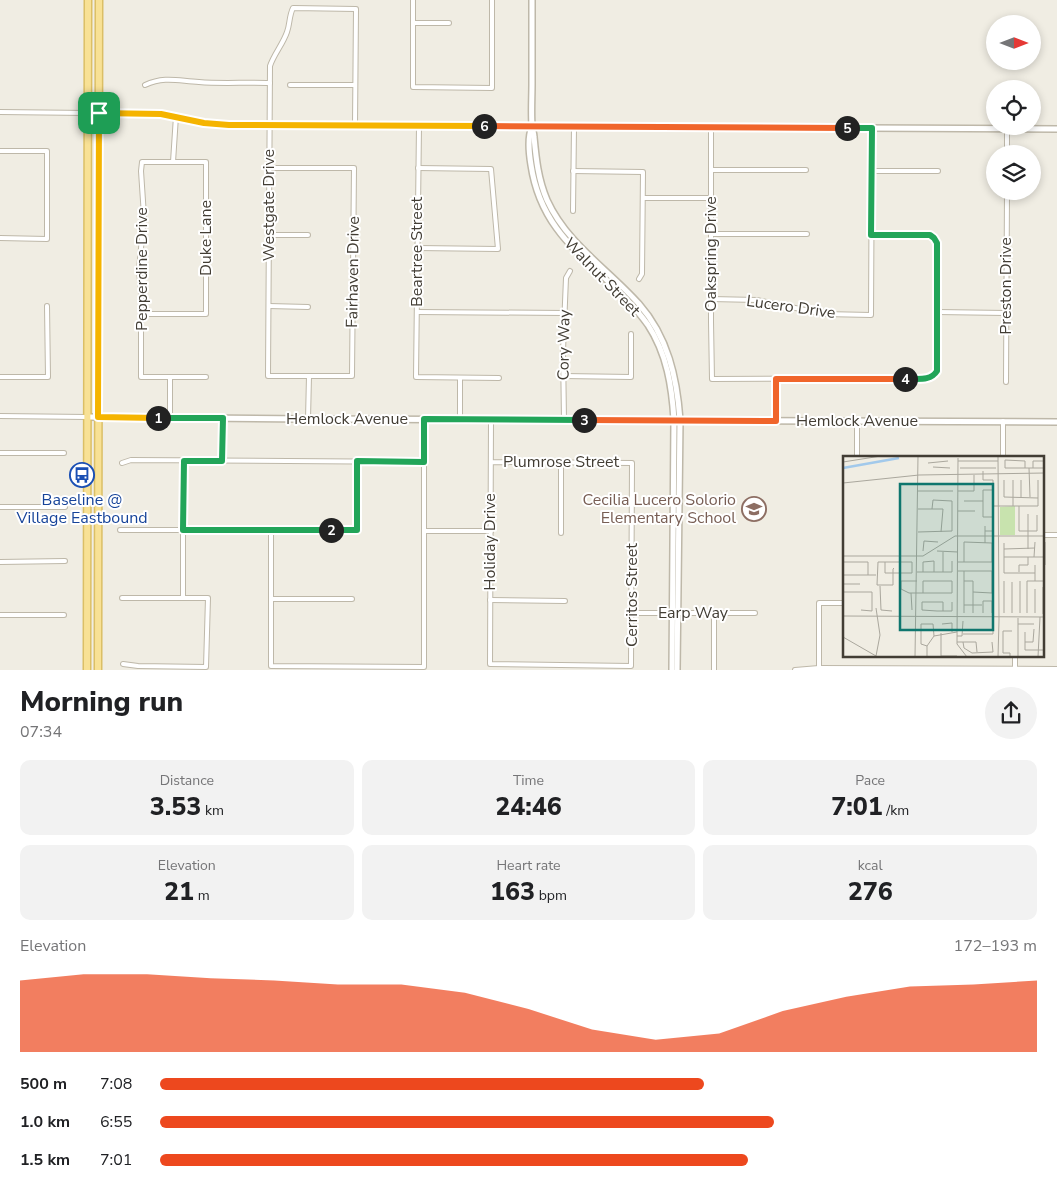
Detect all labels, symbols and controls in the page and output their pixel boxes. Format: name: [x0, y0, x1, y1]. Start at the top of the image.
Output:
north arrow: [986, 15, 1041, 70]
map controls: [986, 15, 1041, 200]
button: locate: [986, 80, 1041, 135]
pin: [78, 92, 120, 134]
icon: arrive: [85, 99, 113, 127]
pin: 6: [472, 114, 496, 138]
pin: 5: [834, 116, 860, 140]
text: 6: [480, 117, 489, 136]
text: 5: [843, 119, 852, 138]
button: layers: [986, 145, 1041, 200]
street label: Westgate Drive: [258, 149, 280, 261]
street label: Oakspring Drive: [700, 196, 722, 312]
street label: Beartree Street: [406, 197, 428, 307]
street label: Duke Lane: [195, 200, 217, 276]
street label: Pepperdine Drive: [131, 207, 153, 331]
street label: Fairhaven Drive: [341, 216, 365, 328]
street label: Walnut Street: [559, 233, 645, 321]
street label: Preston Drive: [995, 237, 1017, 335]
street label: Lucero Drive: [745, 290, 837, 324]
street label: Cory Way: [552, 309, 576, 381]
pin: 4: [892, 366, 918, 392]
text: 4: [901, 370, 910, 389]
pin: 1: [146, 406, 170, 430]
street label: Hemlock Avenue: [286, 408, 408, 430]
pin: 3: [572, 408, 596, 432]
text: 1: [154, 409, 163, 428]
street label: Hemlock Avenue: [796, 410, 918, 432]
text: 3: [580, 411, 589, 430]
street label: Plumrose Street: [503, 451, 619, 473]
inset map: [843, 456, 1044, 657]
bus stop icon: Baseline @ Village Eastbound: [69, 462, 95, 488]
place label: Baseline @ Village Eastbound: [15, 489, 148, 529]
place label: Cecilia Lucero Solorio Elementary School: [583, 489, 736, 529]
street label: Holiday Drive: [479, 493, 501, 591]
school or university icon: Cecilia Lucero Solorio Elementary School: [741, 496, 767, 522]
pin: 2: [318, 518, 344, 542]
text: 2: [327, 521, 336, 540]
street label: Cerritos Street: [621, 543, 643, 647]
street label: Earp Way: [658, 602, 729, 624]
text: Morning run: [20, 683, 183, 721]
button: share: [985, 687, 1037, 739]
text: 07:34: [20, 721, 62, 743]
text: Distance: [160, 771, 214, 790]
text: Time: [513, 771, 544, 790]
text: Pace: [855, 771, 885, 790]
text: 3.53: [150, 790, 201, 824]
text: 24:46: [495, 790, 562, 824]
text: 7:01: [831, 790, 883, 824]
text: km: [201, 801, 224, 820]
text: /km: [883, 801, 909, 820]
text: Elevation: [158, 856, 216, 875]
text: Heart rate: [496, 856, 561, 875]
text: kcal: [858, 856, 883, 875]
text: 21: [164, 875, 194, 909]
text: 163: [490, 875, 535, 909]
text: 276: [848, 875, 893, 909]
text: m: [194, 886, 210, 905]
text: bpm: [535, 886, 567, 905]
text: Elevation: [20, 935, 86, 957]
text: 172–193 m: [954, 935, 1037, 957]
text: 500 m: [20, 1073, 67, 1095]
text: 7:08: [100, 1073, 132, 1095]
text: 1.0 km: [20, 1111, 70, 1133]
text: 6:55: [100, 1111, 132, 1133]
text: 1.5 km: [20, 1149, 70, 1171]
text: 7:01: [100, 1149, 132, 1171]

